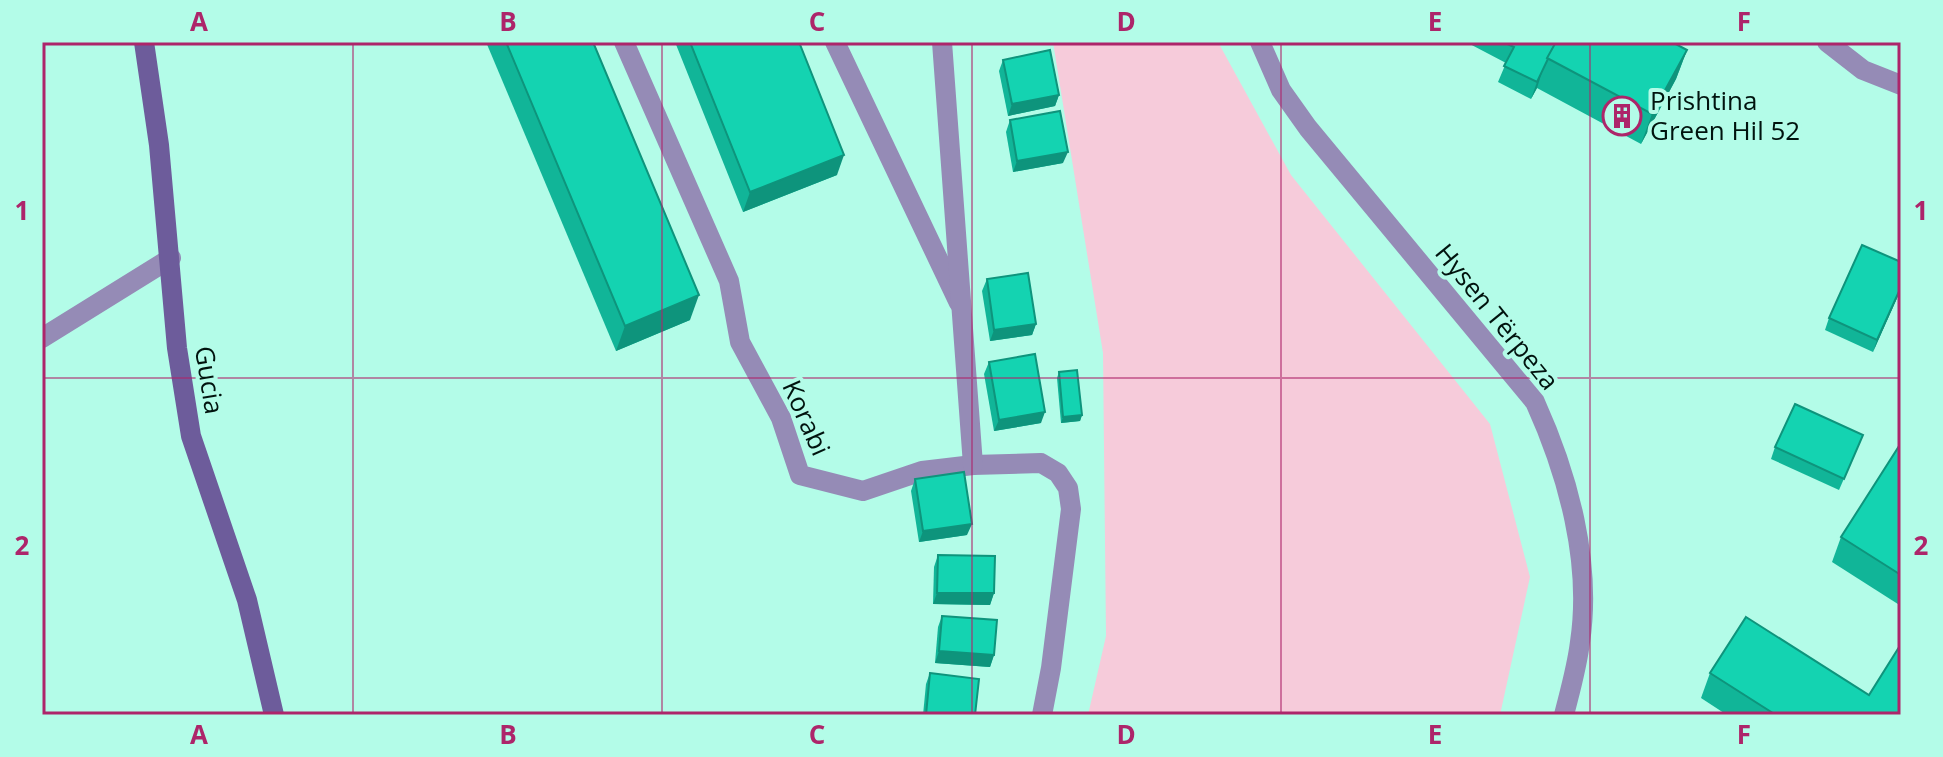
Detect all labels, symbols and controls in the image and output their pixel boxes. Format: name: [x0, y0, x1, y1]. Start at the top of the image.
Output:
text: A: [190, 3, 208, 39]
text: B: [499, 3, 517, 39]
text: C: [809, 3, 825, 39]
text: D: [1116, 3, 1136, 39]
text: E: [1428, 3, 1442, 39]
text: F: [1737, 3, 1751, 39]
place label: Prishtina Green Hil 52: [1650, 82, 1800, 148]
building icon: Prishtina Green Hil 52: [1601, 95, 1643, 137]
text: 1: [15, 192, 29, 228]
text: 1: [1914, 192, 1928, 228]
street label: Hysen Tërpeza: [1428, 236, 1568, 397]
street label: Gucia: [187, 343, 233, 416]
street label: Korabi: [774, 374, 839, 461]
text: 2: [15, 527, 30, 563]
text: 2: [1914, 527, 1929, 563]
text: A: [190, 716, 208, 752]
text: B: [499, 716, 517, 752]
text: C: [809, 716, 825, 752]
text: D: [1116, 716, 1136, 752]
text: E: [1428, 716, 1442, 752]
text: F: [1737, 716, 1751, 752]

